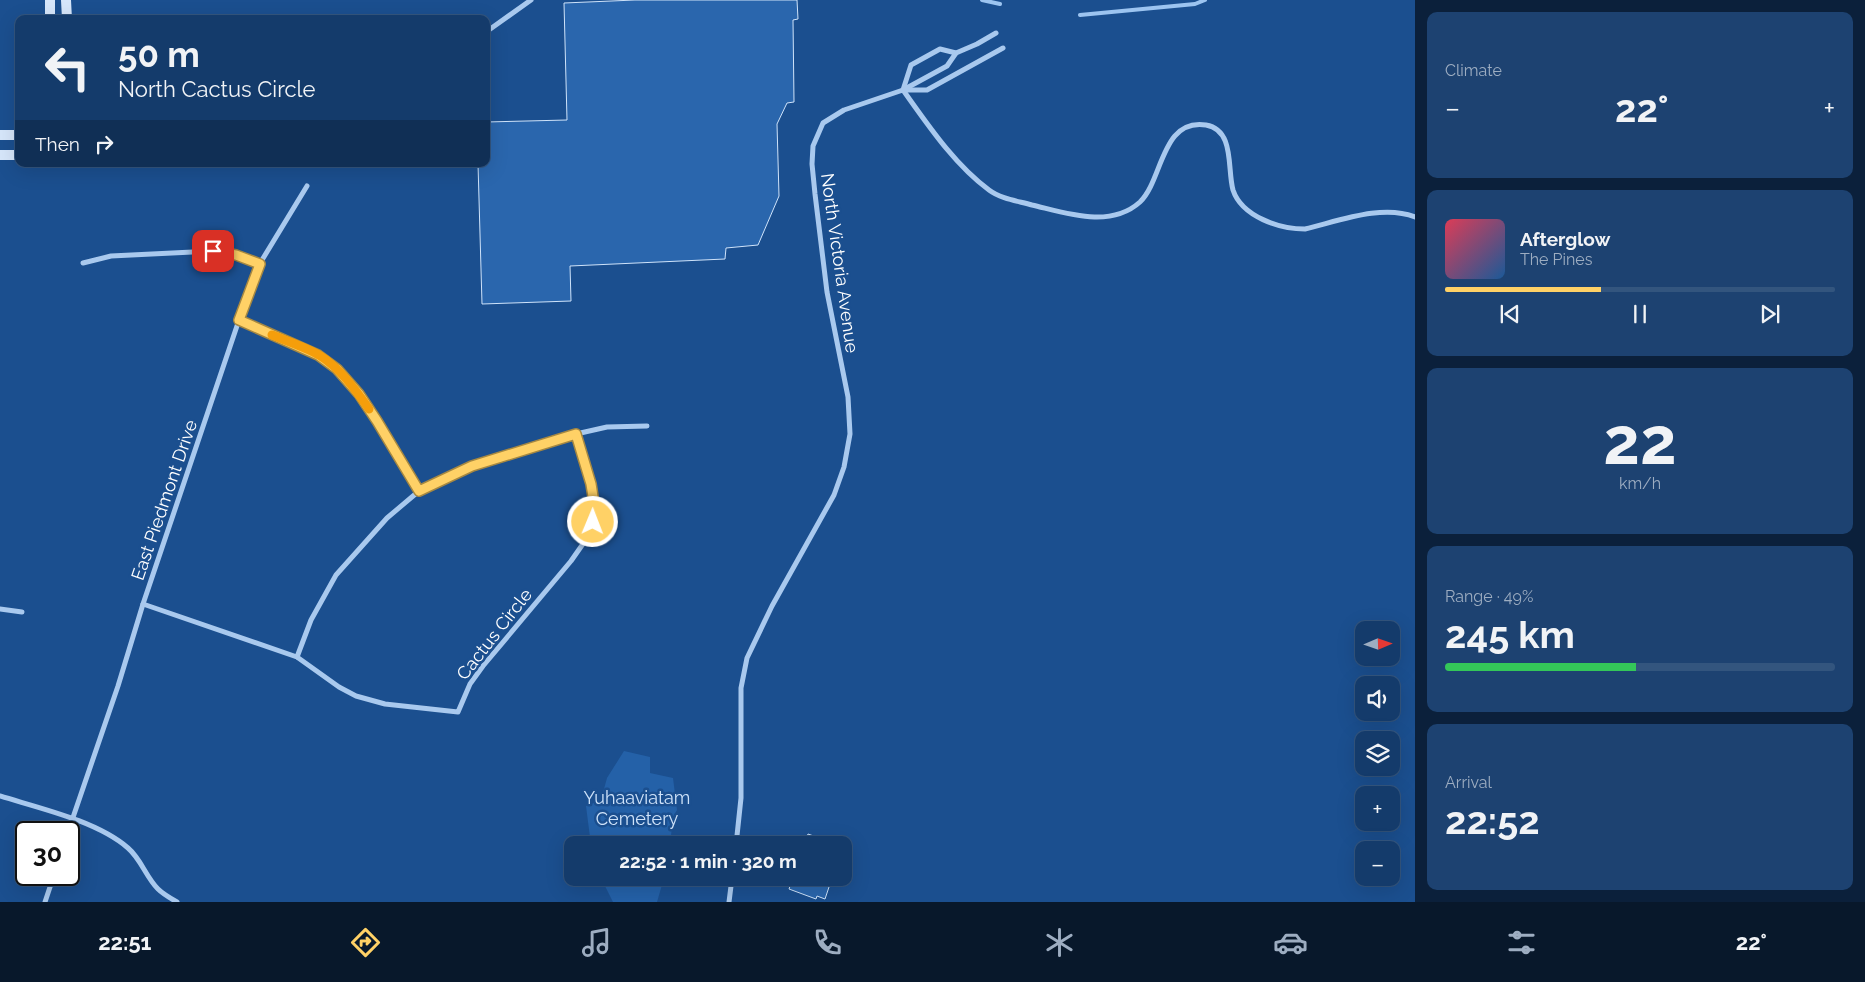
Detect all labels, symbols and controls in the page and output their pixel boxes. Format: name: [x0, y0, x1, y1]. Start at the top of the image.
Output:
text: 50 m: [118, 34, 200, 75]
icon: left: [35, 35, 100, 100]
text: Climate: [1445, 61, 1502, 80]
text: North Cactus Circle: [118, 76, 315, 102]
text: 22°: [1615, 86, 1668, 131]
text: −: [1445, 92, 1460, 125]
text: +: [1823, 92, 1835, 125]
icon: right: [90, 130, 118, 158]
text: Then: [35, 133, 80, 155]
street label: North Victoria Avenue: [817, 172, 863, 355]
text: Afterglow: [1520, 228, 1610, 250]
pin: [192, 230, 234, 272]
icon: arrive: [199, 237, 227, 265]
text: The Pines: [1520, 250, 1592, 269]
icon: previous: [1496, 300, 1524, 328]
icon: pause: [1626, 300, 1654, 328]
icon: next: [1756, 300, 1784, 328]
text: 22: [1603, 403, 1677, 479]
street label: East Piedmont Drive: [127, 417, 201, 583]
text: km/h: [1619, 474, 1661, 493]
position arrow: [566, 495, 618, 547]
street label: Cactus Circle: [452, 584, 536, 684]
text: Range · 49%: [1445, 587, 1533, 606]
text: 245 km: [1445, 612, 1575, 657]
north arrow: [1355, 621, 1400, 666]
map controls: [1355, 621, 1400, 886]
button: sound: [1355, 676, 1400, 721]
button: layers: [1355, 731, 1400, 776]
text: Arrival: [1445, 773, 1492, 792]
button: +: [1355, 786, 1400, 831]
park label: Yuhaaviatam Cemetery: [584, 787, 690, 829]
text: 22:52: [1445, 798, 1540, 843]
speed limit sign: 30: [15, 821, 80, 886]
button: −: [1355, 841, 1400, 886]
text: 22:52 · 1 min · 320 m: [619, 850, 797, 872]
icon: directions: [348, 925, 383, 960]
icon: music: [579, 925, 614, 960]
icon: phone: [810, 925, 845, 960]
icon: climate: [1042, 925, 1077, 960]
icon: car: [1273, 925, 1308, 960]
icon: filters: [1504, 925, 1539, 960]
text: 22:51: [98, 929, 151, 955]
text: 22°: [1736, 929, 1767, 955]

